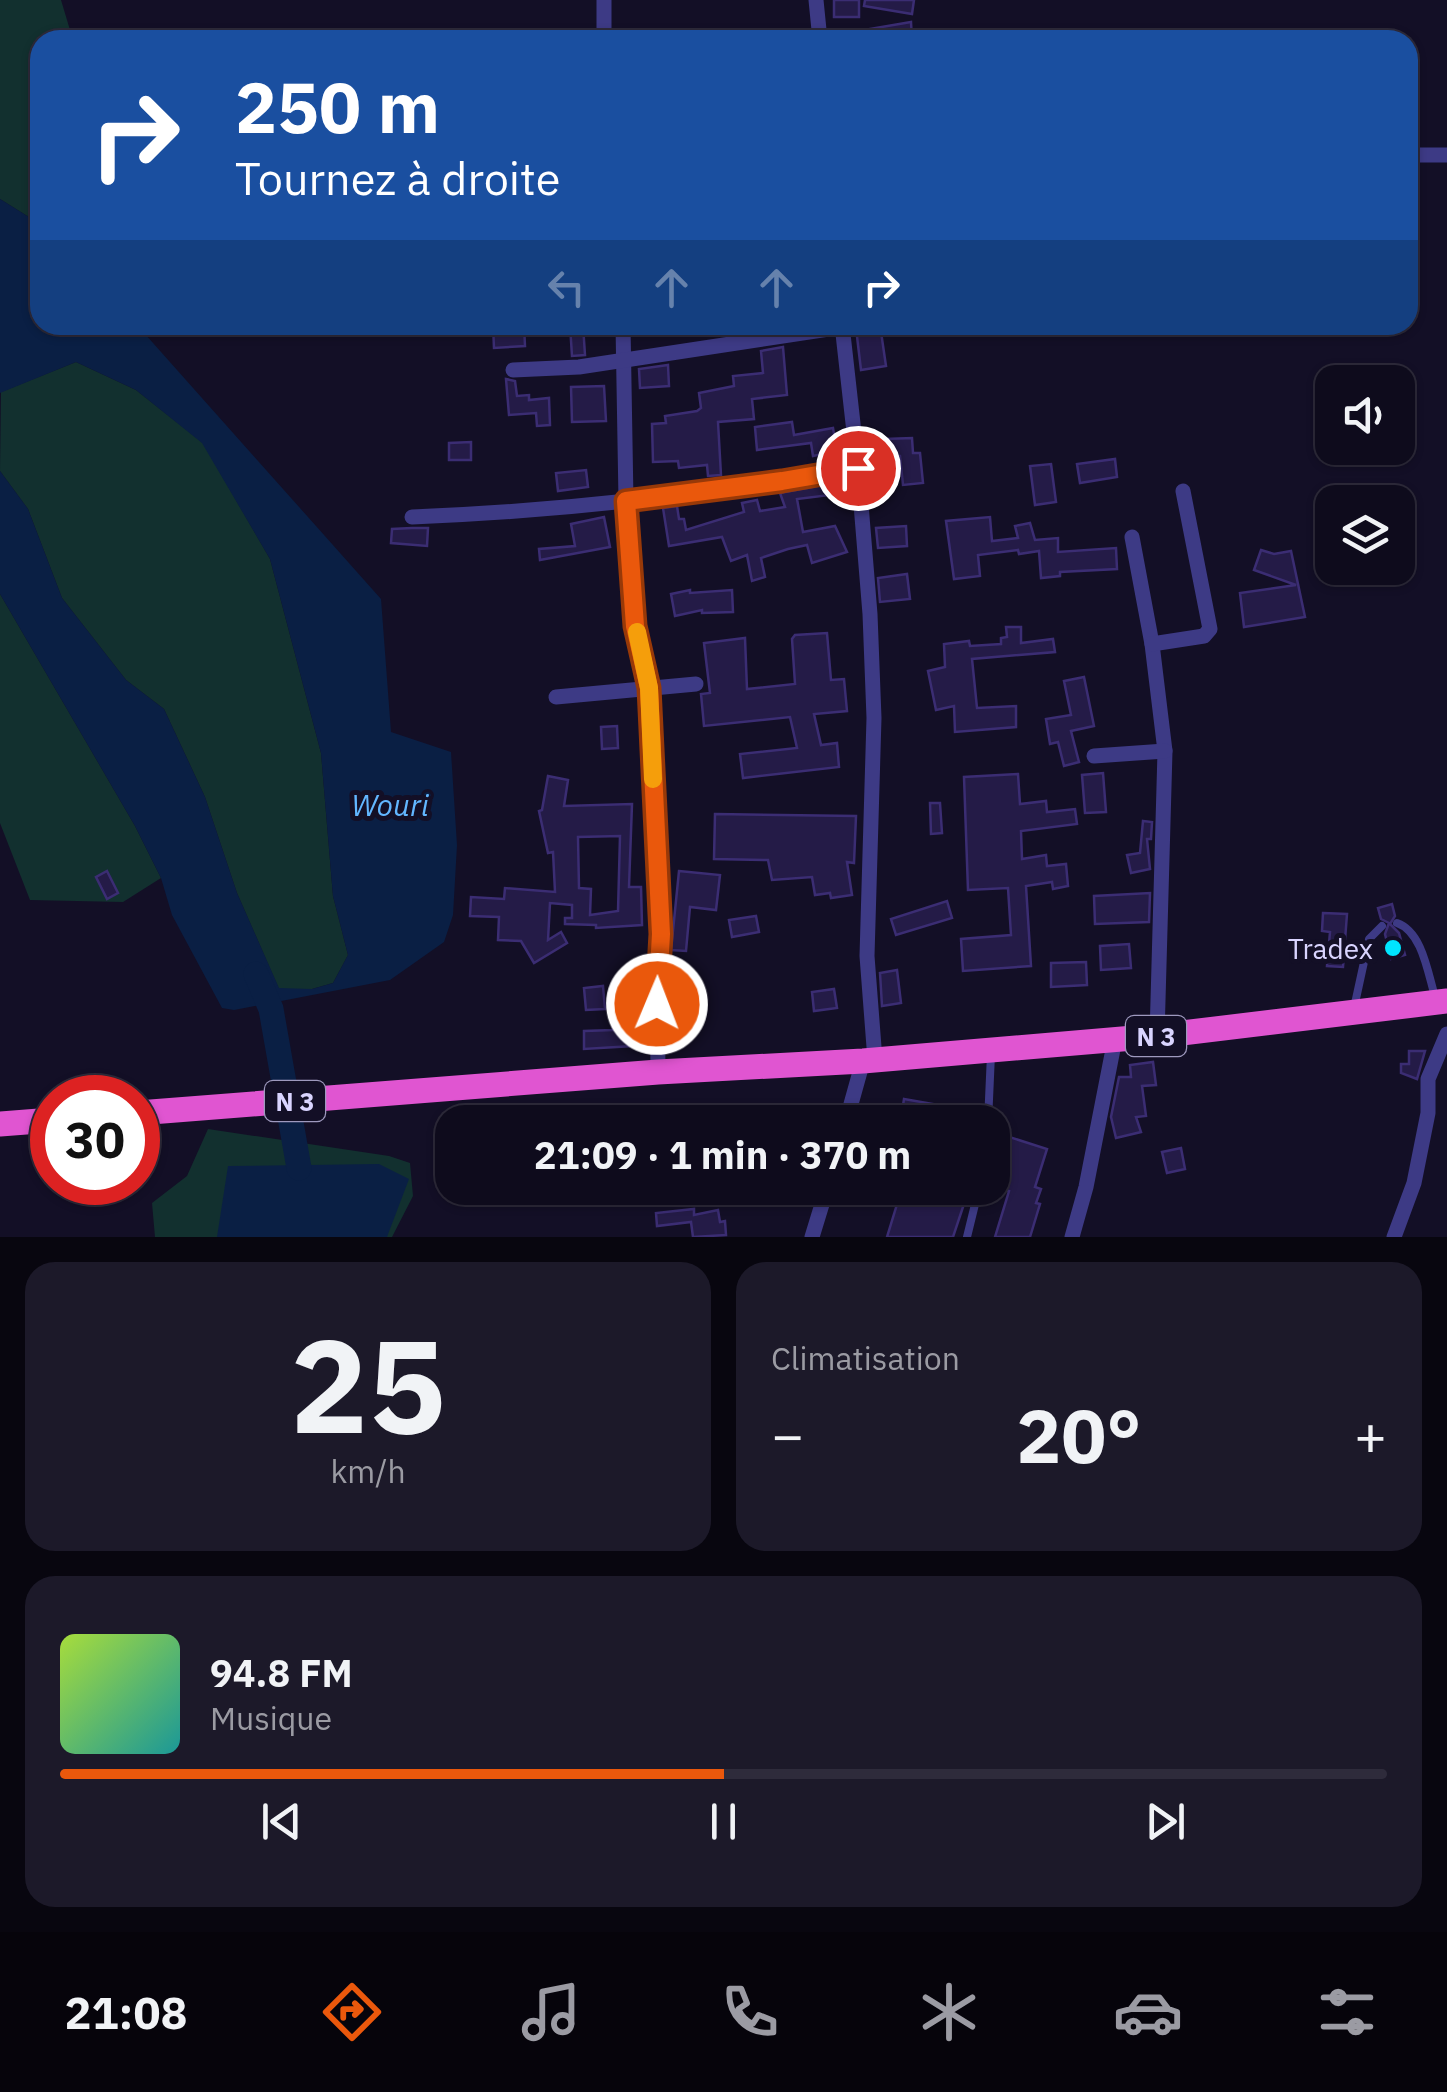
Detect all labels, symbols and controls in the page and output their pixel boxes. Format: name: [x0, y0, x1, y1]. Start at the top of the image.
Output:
text: 250 m: [235, 61, 440, 152]
icon: right: [70, 70, 200, 200]
text: Tournez à droite: [235, 149, 560, 207]
icon: left: [539, 260, 594, 315]
icon: ahead: [644, 260, 699, 315]
icon: ahead: [749, 260, 804, 315]
icon: right: [854, 260, 909, 315]
map controls: [1315, 365, 1415, 585]
button: sound: [1315, 365, 1415, 465]
pin: [816, 426, 901, 511]
icon: arrive: [831, 441, 886, 496]
button: layers: [1315, 485, 1415, 585]
water label: Wouri: [351, 785, 429, 824]
place label: Tradex: [1288, 930, 1373, 967]
marker: Tradex: [1382, 937, 1404, 959]
position arrow: [605, 952, 709, 1056]
road number: N 3: [1126, 1016, 1186, 1056]
speed limit sign: 30: [30, 1075, 160, 1205]
road number: N 3: [265, 1081, 325, 1121]
text: 21:09 · 1 min · 370 m: [534, 1130, 911, 1179]
text: 25: [290, 1300, 446, 1469]
text: Climatisation: [771, 1337, 960, 1379]
text: 20°: [1016, 1386, 1142, 1484]
text: −: [771, 1399, 804, 1470]
text: +: [1354, 1399, 1387, 1470]
text: km/h: [330, 1450, 406, 1492]
text: 94.8 FM: [210, 1648, 353, 1697]
text: Musique: [210, 1697, 332, 1739]
icon: previous: [254, 1794, 309, 1849]
icon: pause: [696, 1794, 751, 1849]
icon: next: [1138, 1794, 1193, 1849]
icon: directions: [317, 1977, 387, 2047]
icon: music: [516, 1977, 586, 2047]
icon: phone: [715, 1977, 785, 2047]
icon: climate: [914, 1977, 984, 2047]
icon: car: [1113, 1977, 1183, 2047]
icon: filters: [1312, 1977, 1382, 2047]
text: 21:08: [65, 1983, 187, 2041]

